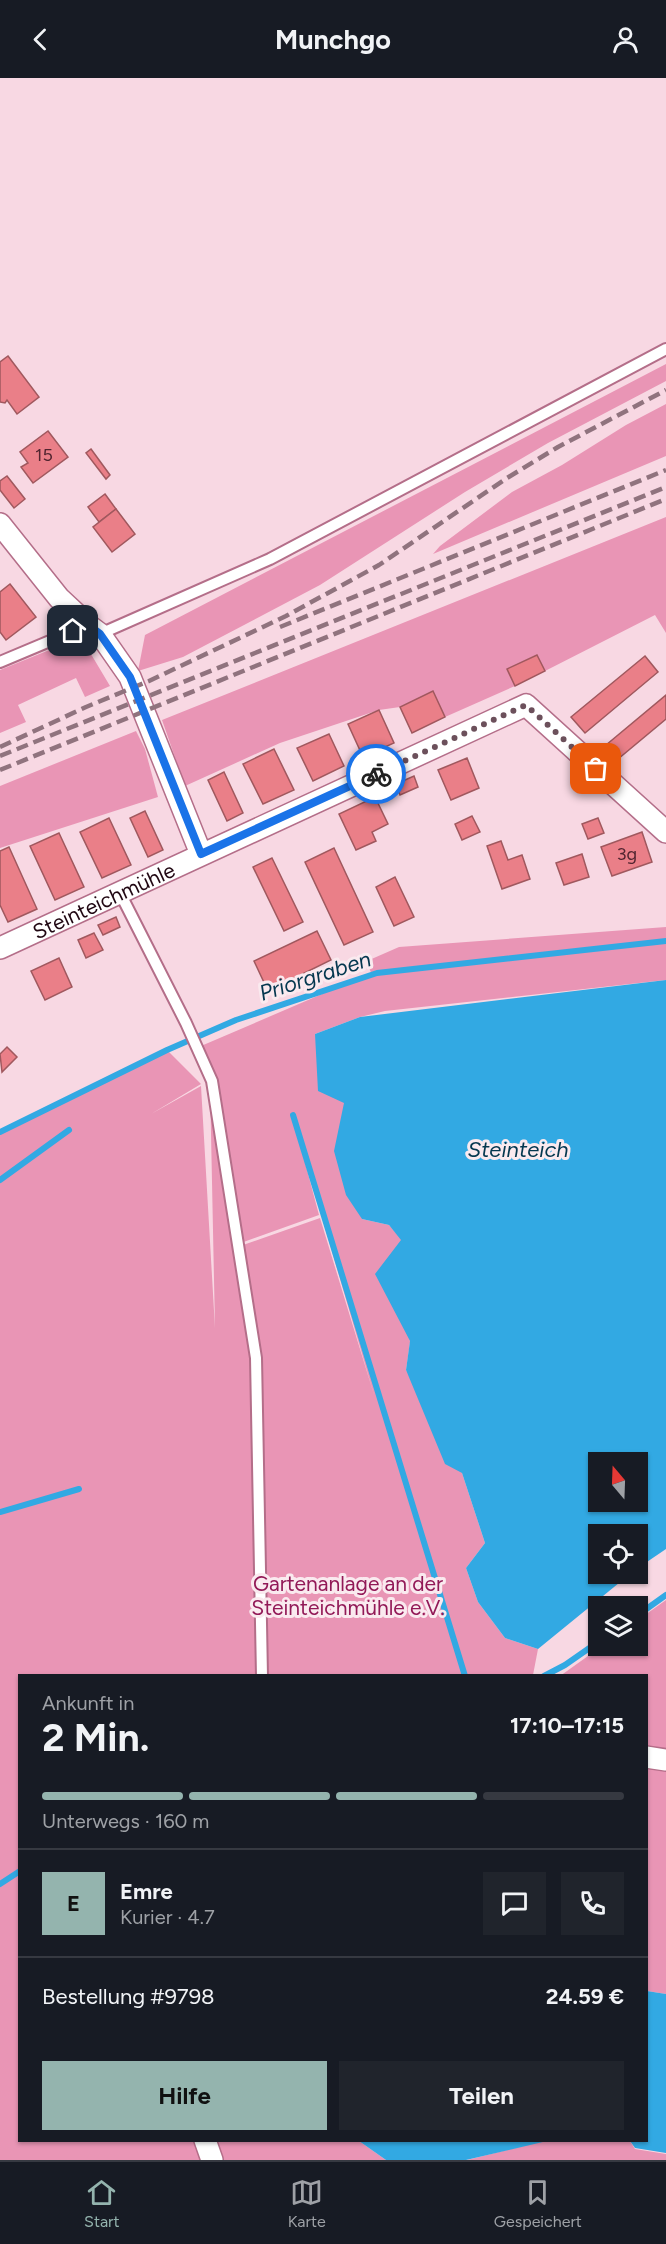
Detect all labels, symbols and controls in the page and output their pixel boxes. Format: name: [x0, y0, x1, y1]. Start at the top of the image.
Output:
icon: back: [24, 23, 57, 56]
text: Munchgo: [275, 23, 391, 56]
icon: person: [609, 23, 642, 56]
house number: 15: [35, 444, 53, 466]
pin: [47, 605, 98, 656]
icon: home: [56, 614, 89, 647]
pin: [570, 743, 621, 794]
courier: [346, 744, 406, 804]
icon: bag: [579, 752, 612, 785]
icon: bike: [360, 758, 393, 791]
house number: 3g: [617, 843, 637, 865]
street label: Steinteichmühle: [29, 857, 178, 944]
water label: Priorgraben: [256, 945, 374, 1007]
water label: Steinteich: [467, 1136, 569, 1163]
north arrow: [588, 1452, 648, 1512]
map controls: [588, 1452, 648, 1656]
button: locate: [588, 1524, 648, 1584]
park label: Gartenanlage an der Steinteichmühle e.V.: [251, 1571, 445, 1620]
button: layers: [588, 1596, 648, 1656]
text: Ankunft in: [42, 1691, 134, 1715]
text: 17:10–17:15: [510, 1712, 624, 1739]
text: 2 Min.: [42, 1714, 149, 1761]
text: Unterwegs · 160 m: [42, 1809, 209, 1833]
button: chat: [483, 1872, 546, 1935]
button: phone: [561, 1872, 624, 1935]
text: Emre: [120, 1878, 173, 1905]
text: E: [67, 1890, 80, 1917]
text: Kurier · 4.7: [120, 1905, 215, 1929]
text: Bestellung #9798: [42, 1983, 215, 2010]
text: 24.59 €: [546, 1983, 624, 2010]
button: Hilfe: [42, 2061, 327, 2130]
button: Teilen: [339, 2061, 624, 2130]
tab: Start: [84, 2176, 120, 2231]
tab: Karte: [288, 2176, 326, 2231]
tab: Gespeichert: [494, 2176, 582, 2231]

